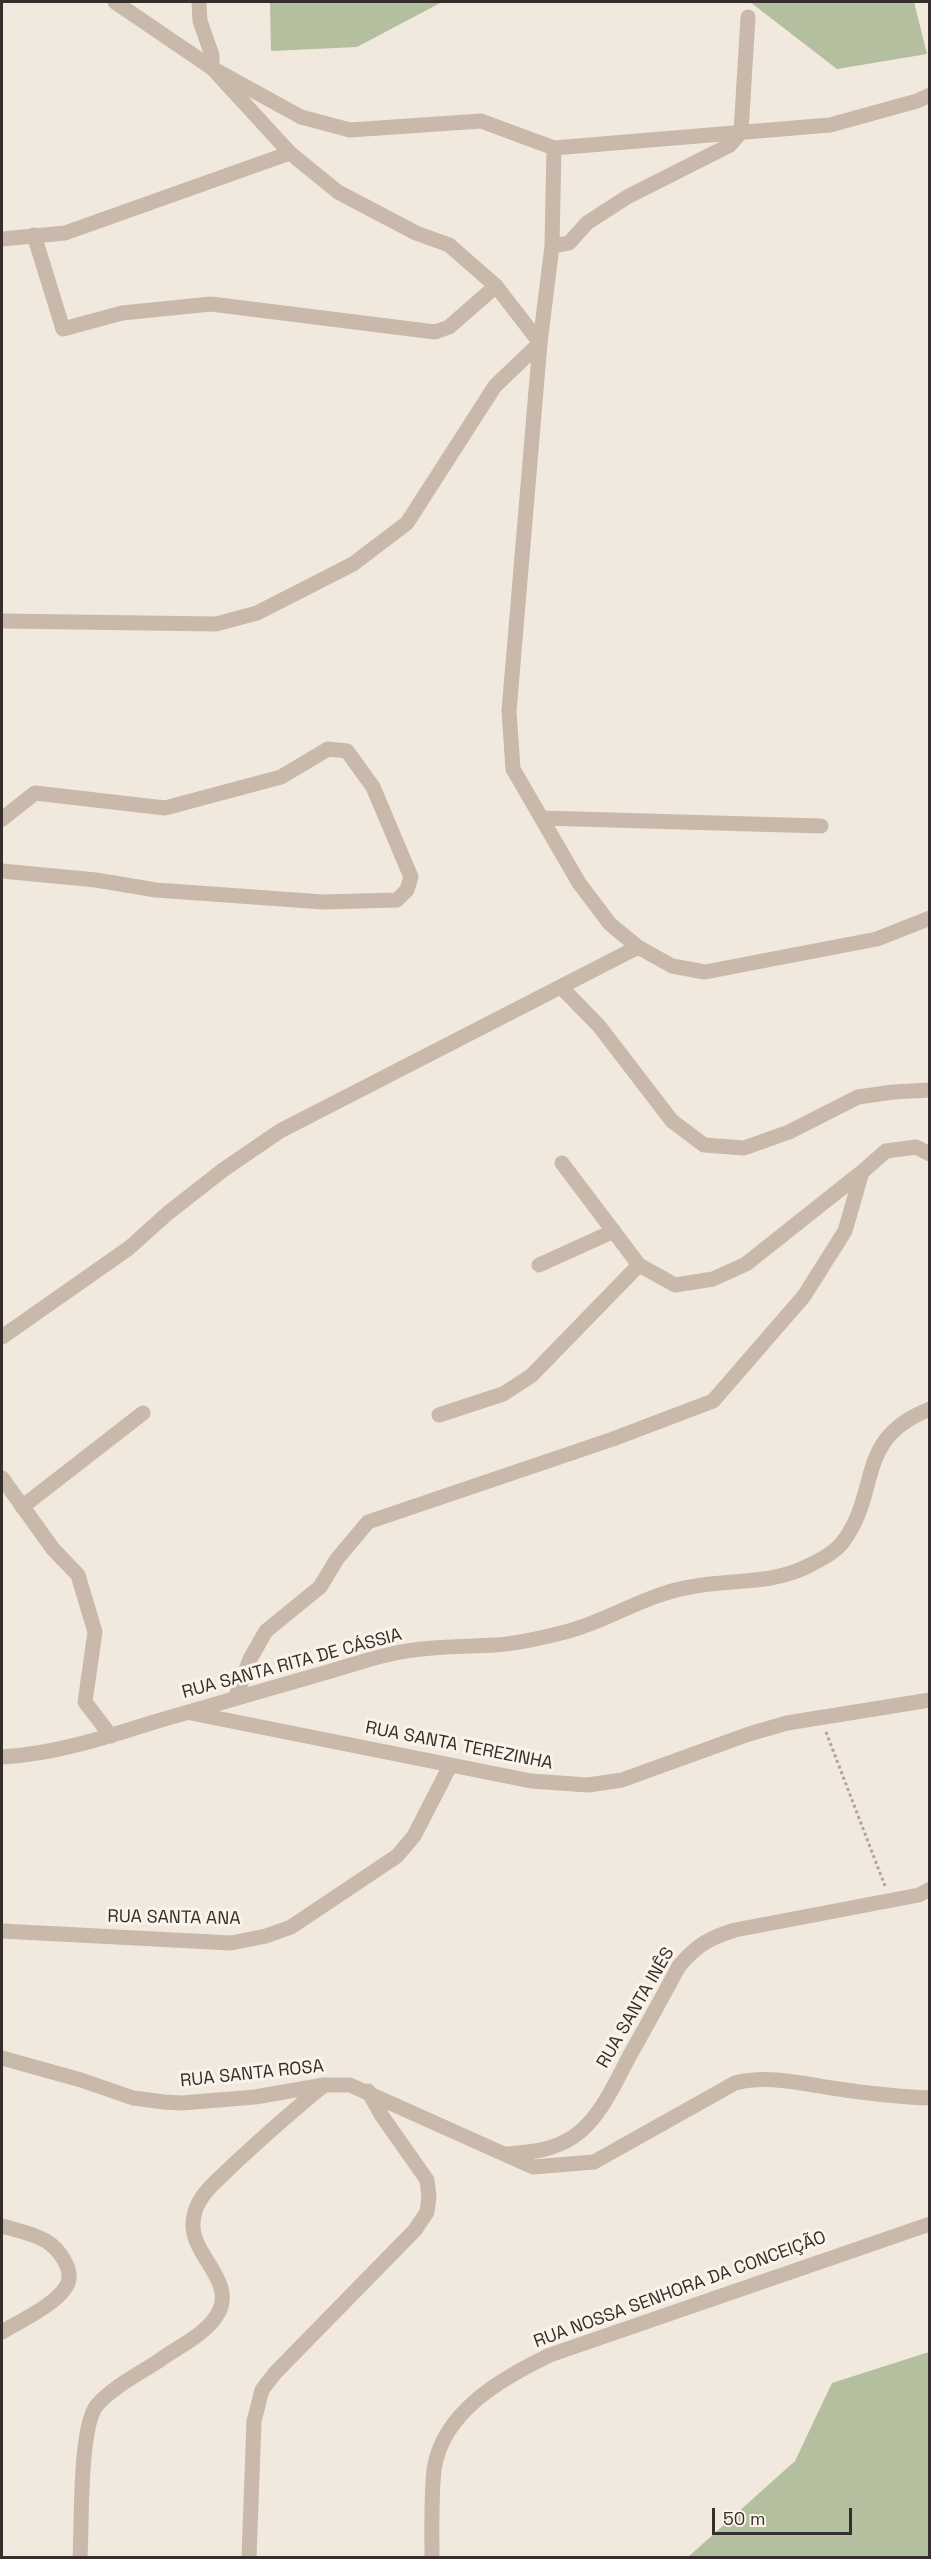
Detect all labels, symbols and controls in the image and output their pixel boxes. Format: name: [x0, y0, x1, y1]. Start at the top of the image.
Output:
street label: RUA SANTA RITA DE CÁSSIA: [180, 1624, 404, 1704]
street label: RUA SANTA TEREZINHA: [363, 1717, 555, 1775]
street label: RUA SANTA ANA: [107, 1906, 241, 1930]
street label: RUA SANTA INÊS: [593, 1944, 679, 2072]
street label: RUA SANTA ROSA: [179, 2056, 325, 2092]
street label: RUA NOSSA SENHORA DA CONCEIÇÃO: [531, 2227, 829, 2353]
scale bar: [715, 2496, 854, 2534]
text: 50 m: [723, 2507, 765, 2530]

